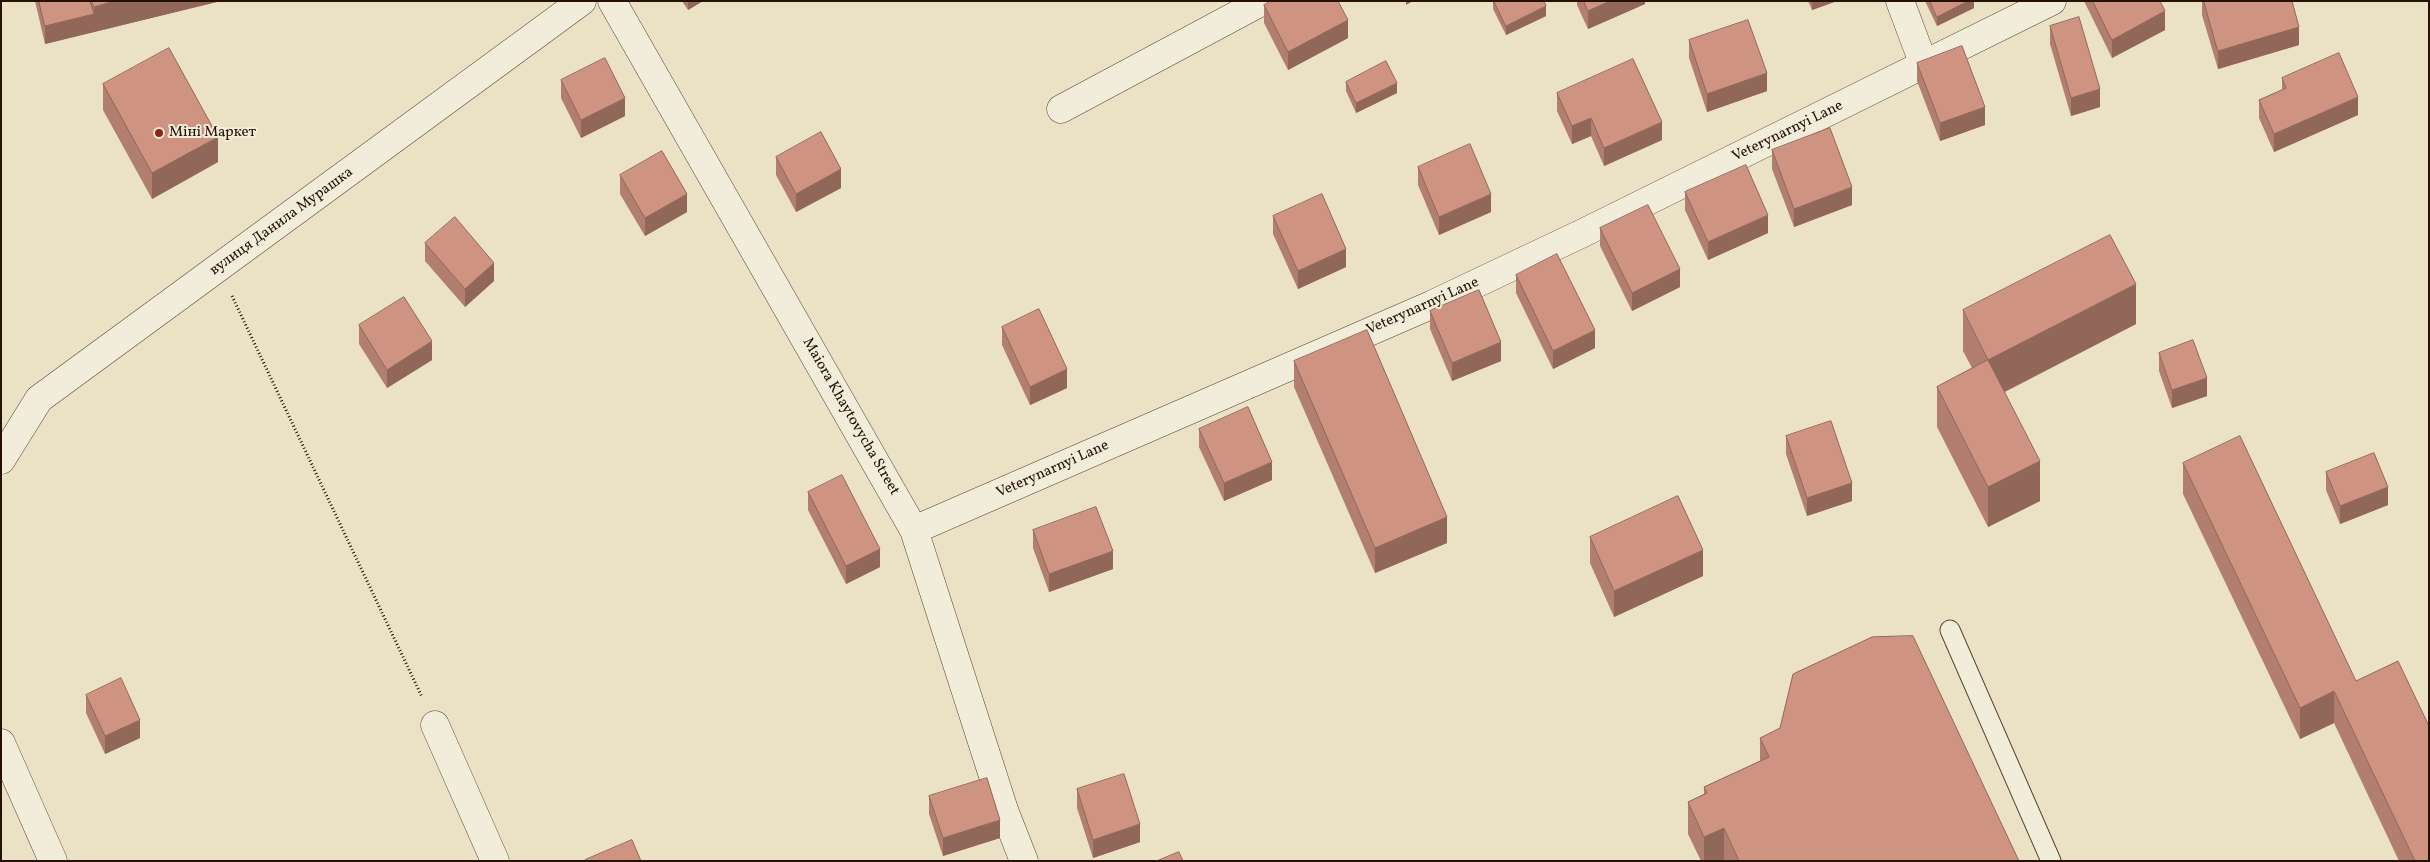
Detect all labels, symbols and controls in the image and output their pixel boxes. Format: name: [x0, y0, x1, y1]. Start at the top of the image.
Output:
street label: Veterynarnyi Lane: [1730, 97, 1846, 167]
place label: Міні Маркет: [169, 124, 256, 142]
marker: Міні Маркет: [153, 127, 165, 139]
street label: вулиця Данила Мурашка: [207, 164, 357, 280]
street label: Veterynarnyi Lane: [1364, 274, 1482, 340]
street label: Maiora Khaytovycha Street: [798, 335, 902, 499]
street label: Veterynarnyi Lane: [994, 437, 1112, 503]

